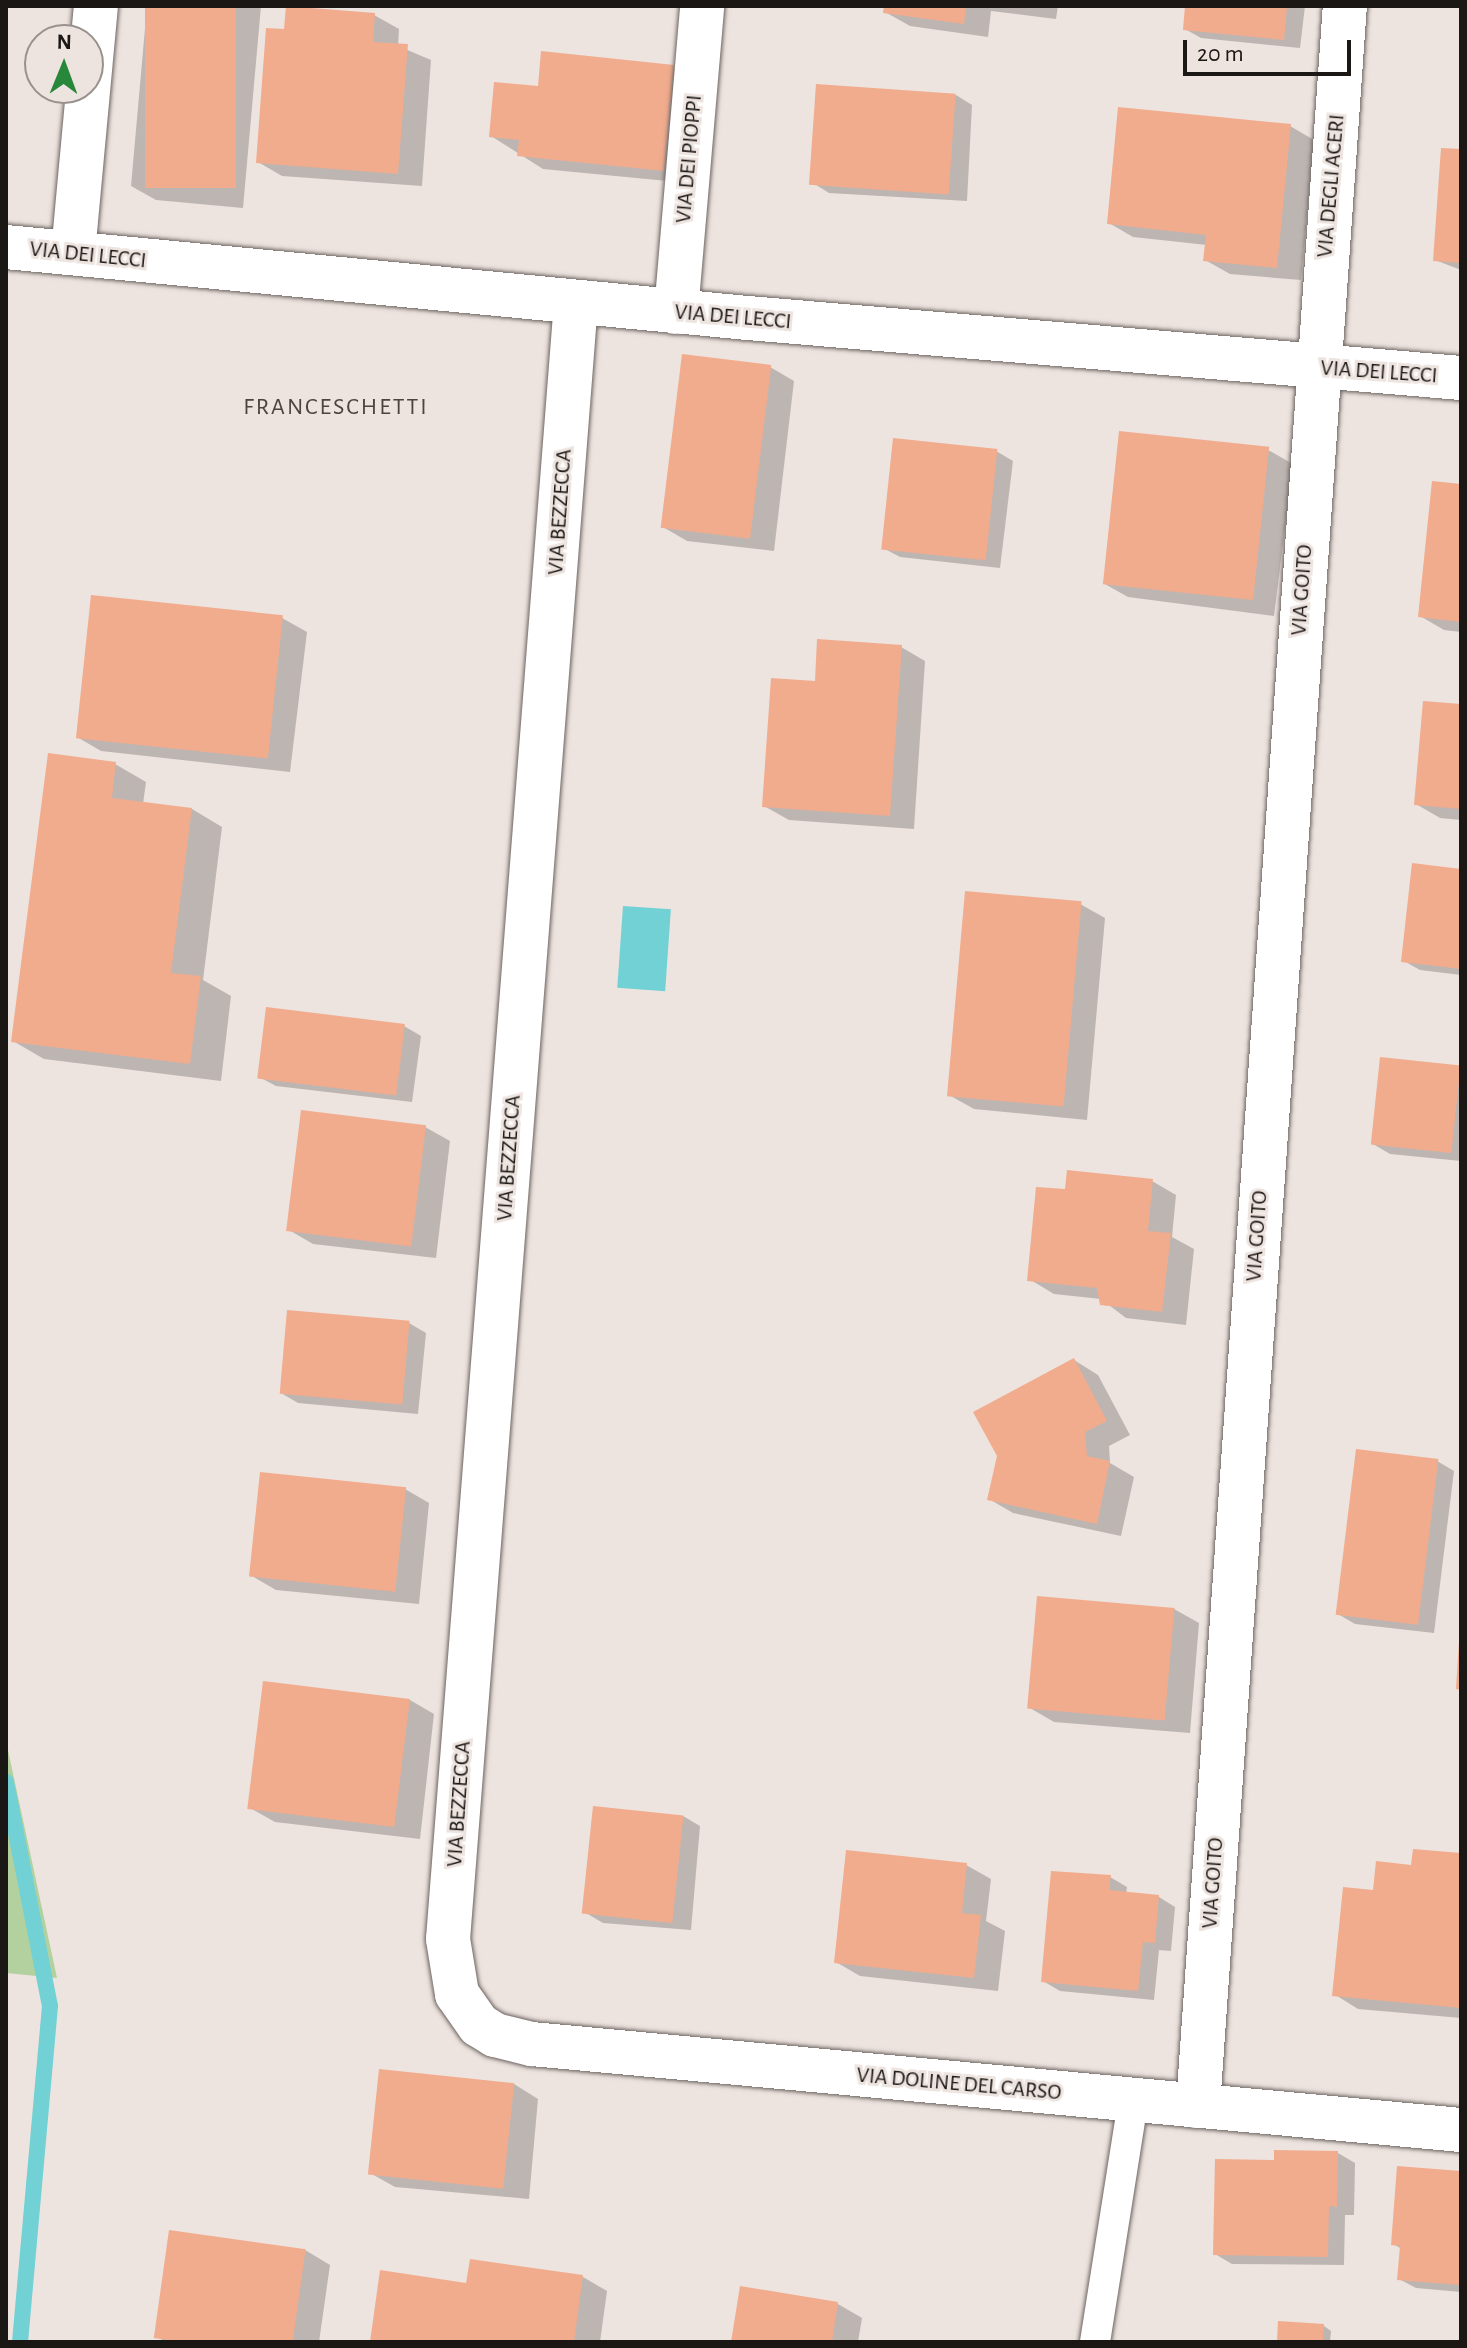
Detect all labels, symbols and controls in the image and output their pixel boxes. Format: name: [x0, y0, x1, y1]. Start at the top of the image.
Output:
north arrow: [24, 24, 104, 104]
scale bar: [1187, 24, 1355, 74]
text: N: [57, 31, 72, 53]
text: 20 m: [1197, 42, 1244, 66]
street label: VIA DEI PIOPPI: [670, 94, 708, 224]
street label: VIA DEGLI ACERI: [1312, 113, 1350, 259]
street label: VIA DEI LECCI: [28, 236, 148, 274]
street label: VIA DEI LECCI: [673, 299, 793, 335]
street label: VIA DEI LECCI: [1320, 355, 1438, 389]
district label: FRANCESCHETTI: [243, 394, 429, 422]
street label: VIA BEZZECCA: [542, 448, 578, 576]
street label: VIA GOITO: [1286, 544, 1318, 636]
street label: VIA BEZZECCA: [491, 1094, 527, 1222]
street label: VIA GOITO: [1241, 1190, 1273, 1282]
street label: VIA BEZZECCA: [441, 1740, 477, 1868]
street label: VIA GOITO: [1197, 1837, 1229, 1929]
street label: VIA DOLINE DEL CARSO: [856, 2062, 1062, 2106]

